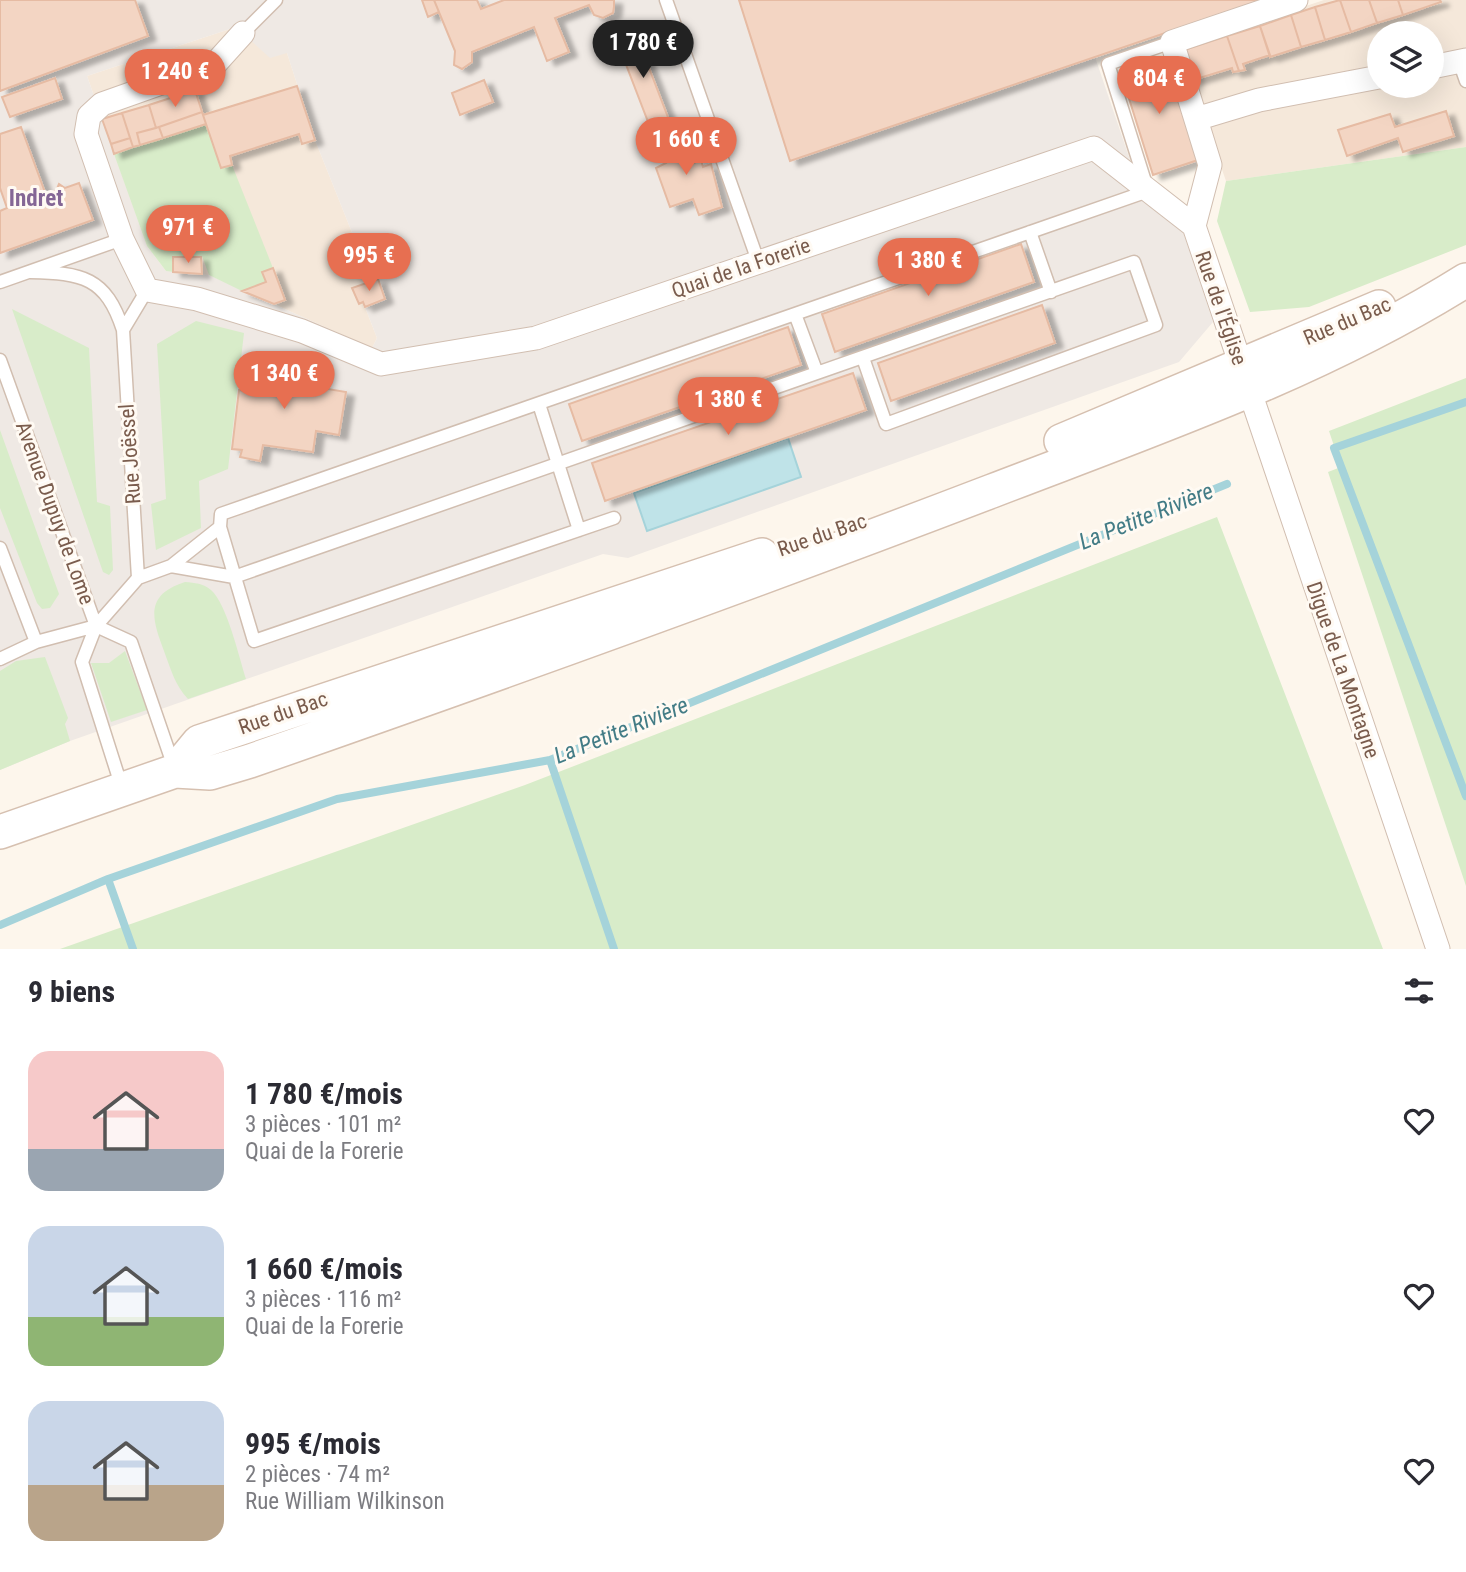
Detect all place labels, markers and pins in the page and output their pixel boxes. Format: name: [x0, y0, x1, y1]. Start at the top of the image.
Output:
pin: 1 780 €: [578, 20, 708, 80]
pin: 1 240 €: [110, 50, 240, 109]
pin: 804 €: [1110, 57, 1208, 116]
pin: 1 660 €: [621, 118, 751, 177]
pin: 971 €: [139, 205, 237, 265]
pin: 995 €: [320, 233, 418, 293]
pin: 1 380 €: [863, 238, 993, 298]
pin: 1 340 €: [219, 352, 349, 411]
pin: 1 380 €: [663, 378, 793, 437]

